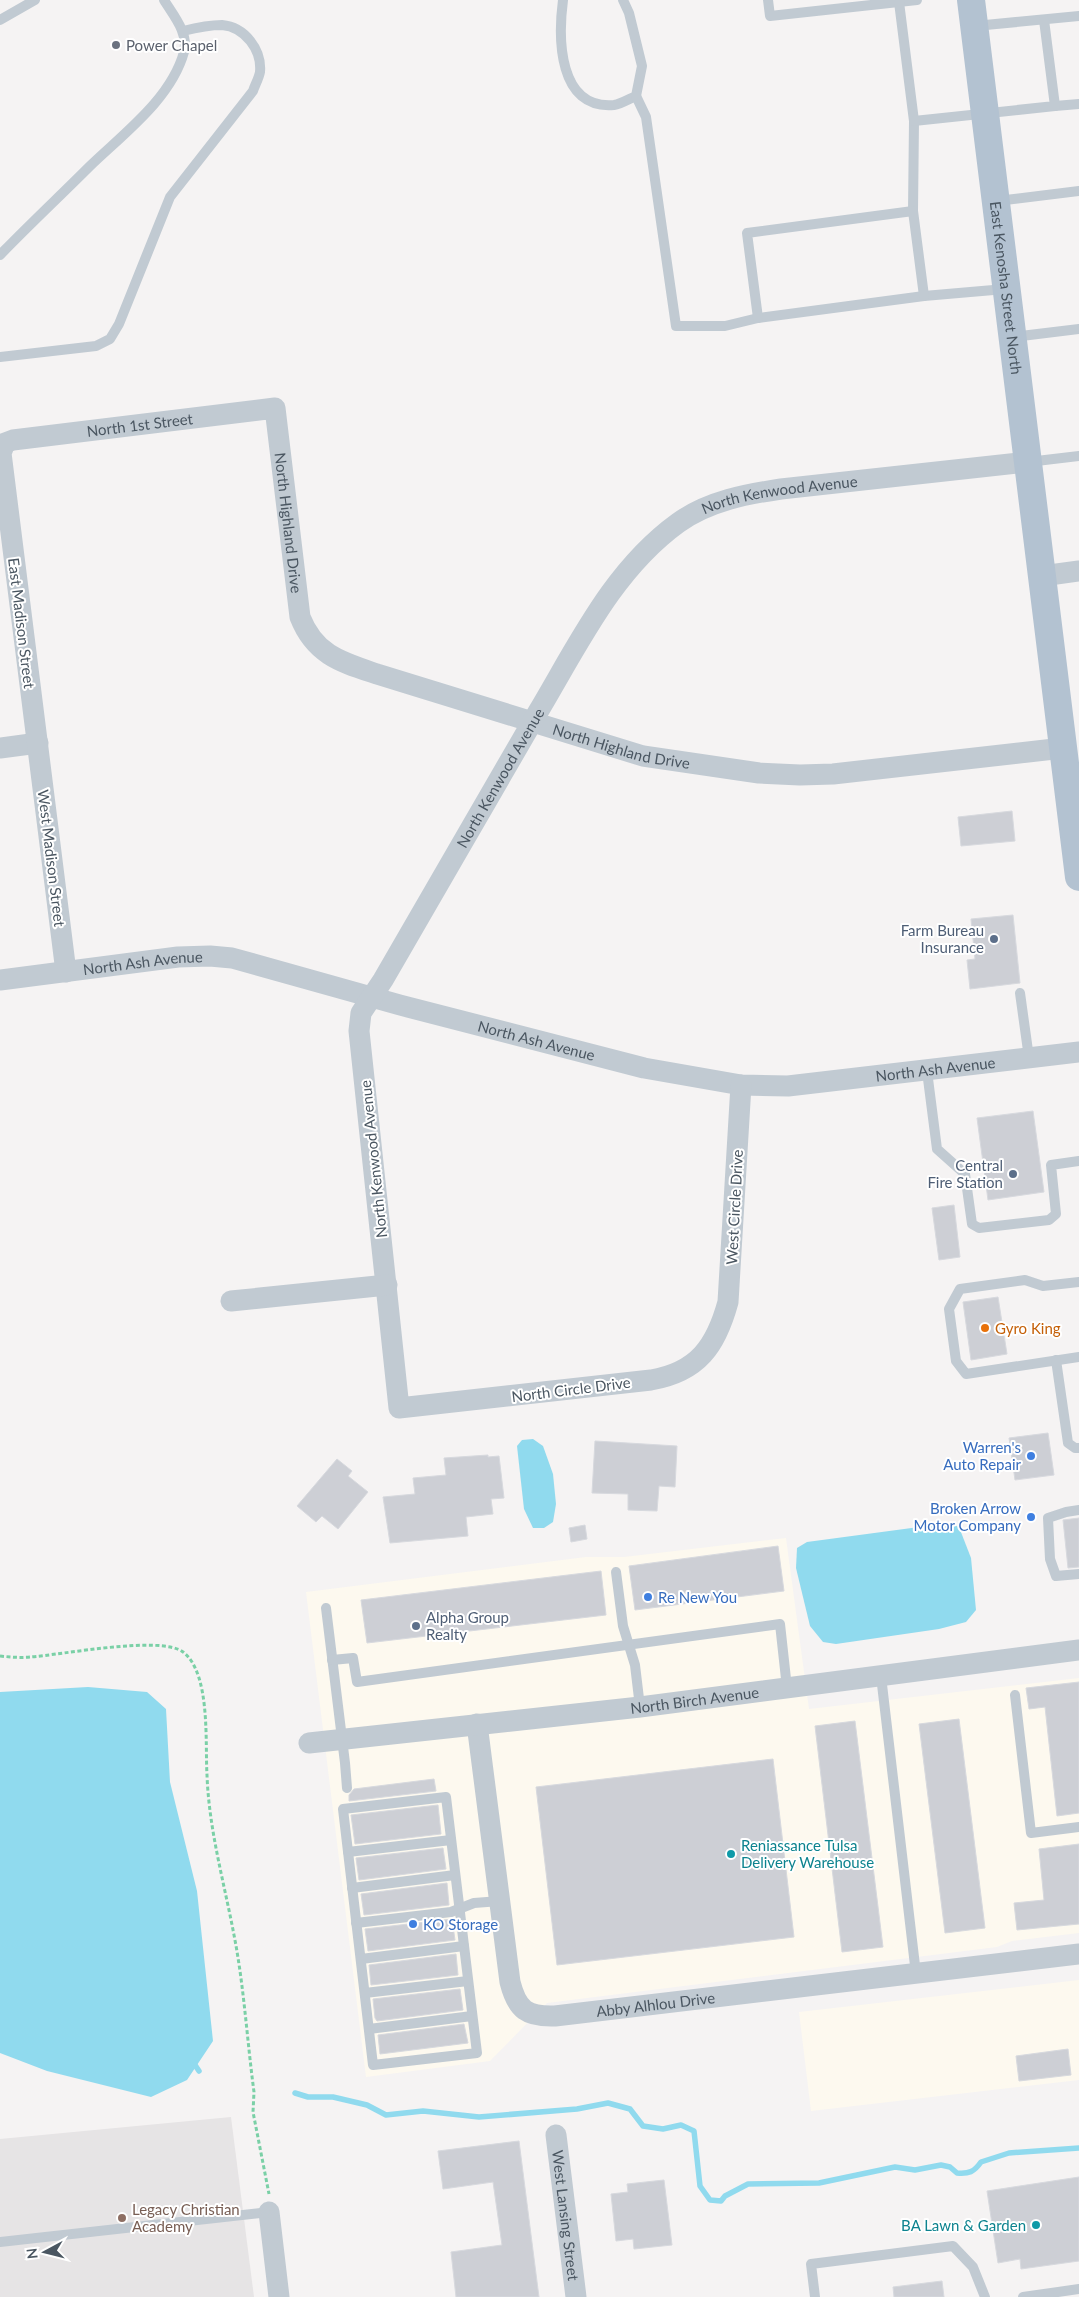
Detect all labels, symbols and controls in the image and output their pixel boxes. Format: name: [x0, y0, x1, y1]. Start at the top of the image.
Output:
place label: Power Chapel: [126, 36, 217, 54]
marker: Power Chapel: [110, 39, 122, 51]
street label: East Kenosha Street North: [987, 200, 1026, 376]
street label: North 1st Street: [86, 409, 194, 440]
street label: North Highland Drive: [271, 452, 306, 594]
street label: North Kenwood Avenue: [698, 472, 858, 517]
street label: East Madison Street: [5, 557, 39, 690]
street label: North Kenwood Avenue: [453, 704, 548, 851]
street label: North Highland Drive: [551, 720, 691, 772]
street label: West Madison Street: [35, 788, 69, 928]
place label: Farm Bureau Insurance: [901, 921, 984, 956]
marker: Farm Bureau Insurance: [988, 933, 1000, 945]
street label: North Ash Avenue: [82, 947, 203, 978]
street label: North Ash Avenue: [476, 1016, 597, 1064]
street label: North Ash Avenue: [875, 1053, 996, 1085]
street label: North Kenwood Avenue: [356, 1079, 390, 1239]
street label: West Circle Drive: [722, 1149, 746, 1265]
place label: Central Fire Station: [927, 1156, 1003, 1191]
marker: Central Fire Station: [1007, 1168, 1019, 1180]
place label: Gyro King: [995, 1319, 1061, 1337]
marker: Gyro King: [979, 1322, 991, 1334]
street label: North Circle Drive: [510, 1373, 632, 1405]
place label: Warren's Auto Repair: [943, 1438, 1022, 1473]
marker: Warren's Auto Repair: [1025, 1450, 1037, 1462]
place label: Broken Arrow Motor Company: [914, 1499, 1021, 1534]
marker: Broken Arrow Motor Company: [1025, 1511, 1037, 1523]
place label: Re New You: [658, 1588, 737, 1606]
marker: Re New You: [642, 1591, 654, 1603]
place label: Alpha Group Realty: [426, 1608, 509, 1643]
marker: Alpha Group Realty: [410, 1620, 422, 1632]
street label: North Birch Avenue: [629, 1683, 760, 1717]
place label: Reniassance Tulsa Delivery Warehouse: [741, 1836, 874, 1871]
marker: Reniassance Tulsa Delivery Warehouse: [725, 1848, 737, 1860]
place label: KO Storage: [423, 1915, 498, 1933]
marker: KO Storage: [407, 1918, 419, 1930]
street label: Abby Alhlou Drive: [595, 1988, 716, 2020]
street label: West Lansing Street: [549, 2149, 583, 2282]
place label: Legacy Christian Academy: [132, 2200, 240, 2235]
marker: Legacy Christian Academy: [116, 2212, 128, 2224]
place label: BA Lawn & Garden: [901, 2216, 1026, 2234]
marker: BA Lawn & Garden: [1030, 2219, 1042, 2231]
north arrow: [20, 2227, 70, 2277]
text: N: [23, 2247, 41, 2260]

